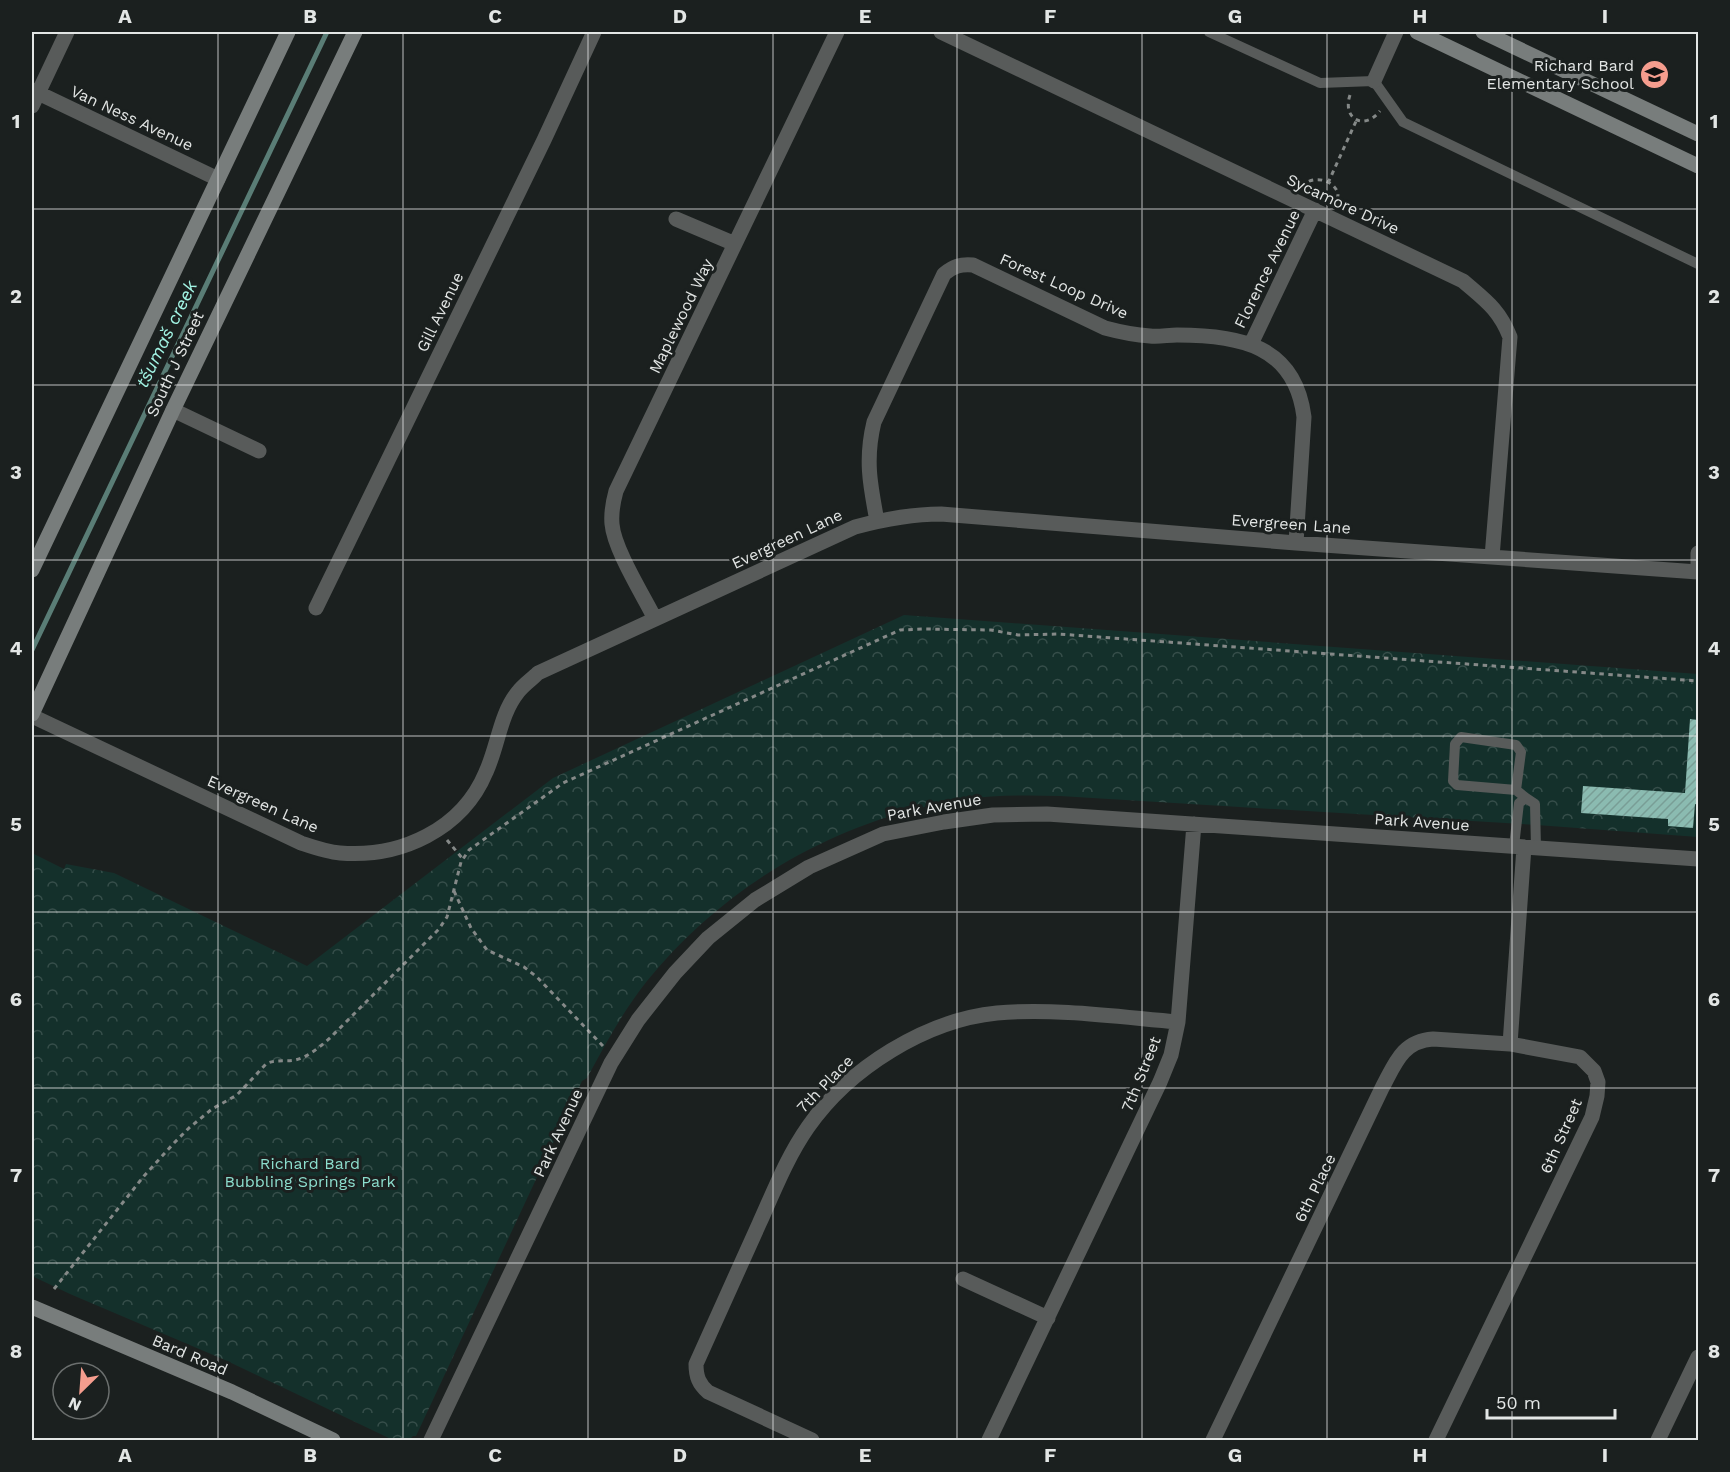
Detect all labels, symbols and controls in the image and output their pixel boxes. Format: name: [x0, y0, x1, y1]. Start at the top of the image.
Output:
text: A: [118, 4, 132, 28]
text: B: [303, 4, 317, 28]
text: C: [488, 4, 502, 28]
text: D: [673, 4, 687, 28]
text: E: [859, 4, 871, 28]
text: F: [1044, 4, 1056, 28]
text: G: [1228, 4, 1242, 28]
text: H: [1413, 4, 1427, 28]
text: I: [1602, 4, 1608, 28]
place label: Richard Bard Elementary School: [1487, 56, 1634, 93]
school or university icon: Richard Bard Elementary School: [1639, 58, 1671, 90]
street label: Van Ness Avenue: [68, 81, 196, 155]
text: 1: [12, 109, 20, 133]
text: 1: [1710, 109, 1718, 133]
street label: Sycamore Drive: [1284, 170, 1402, 238]
street label: Florence Avenue: [1230, 207, 1304, 331]
street label: Forest Loop Drive: [997, 249, 1131, 323]
street label: Maplewood Way: [645, 255, 717, 377]
street label: Gill Avenue: [413, 269, 467, 355]
water label: tšumaš creek: [131, 276, 202, 391]
text: 2: [10, 284, 22, 308]
text: 2: [1708, 284, 1720, 308]
street label: South J Street: [142, 308, 208, 420]
text: 3: [10, 460, 22, 484]
text: 3: [1708, 460, 1720, 484]
street label: Evergreen Lane: [729, 505, 845, 573]
street label: Evergreen Lane: [1231, 510, 1351, 538]
text: 4: [10, 636, 23, 660]
text: 4: [1708, 636, 1721, 660]
street label: Evergreen Lane: [204, 771, 322, 837]
street label: Park Avenue: [885, 789, 983, 825]
street label: Park Avenue: [1374, 809, 1470, 835]
text: 5: [10, 812, 22, 836]
text: 5: [1708, 812, 1720, 836]
text: 6: [10, 987, 22, 1011]
text: 6: [1708, 987, 1720, 1011]
street label: 7th Street: [1117, 1033, 1165, 1114]
street label: 7th Place: [793, 1051, 857, 1117]
street label: Park Avenue: [529, 1086, 587, 1180]
street label: 6th Street: [1536, 1095, 1586, 1176]
street label: 6th Place: [1290, 1151, 1340, 1225]
park label: Richard Bard Bubbling Springs Park: [224, 1154, 396, 1191]
text: 7: [10, 1163, 22, 1187]
text: 7: [1708, 1163, 1720, 1187]
street label: Bard Road: [149, 1331, 231, 1379]
text: 8: [10, 1339, 22, 1363]
text: 8: [1708, 1339, 1720, 1363]
north arrow: [51, 1361, 111, 1421]
scale bar: [1487, 1382, 1614, 1420]
text: 50 m: [1496, 1392, 1541, 1413]
text: N: [65, 1393, 84, 1415]
text: A: [118, 1443, 132, 1467]
text: B: [303, 1443, 317, 1467]
text: C: [488, 1443, 502, 1467]
text: D: [673, 1443, 687, 1467]
text: E: [859, 1443, 871, 1467]
text: F: [1044, 1443, 1056, 1467]
text: G: [1228, 1443, 1242, 1467]
text: H: [1413, 1443, 1427, 1467]
text: I: [1602, 1443, 1608, 1467]

